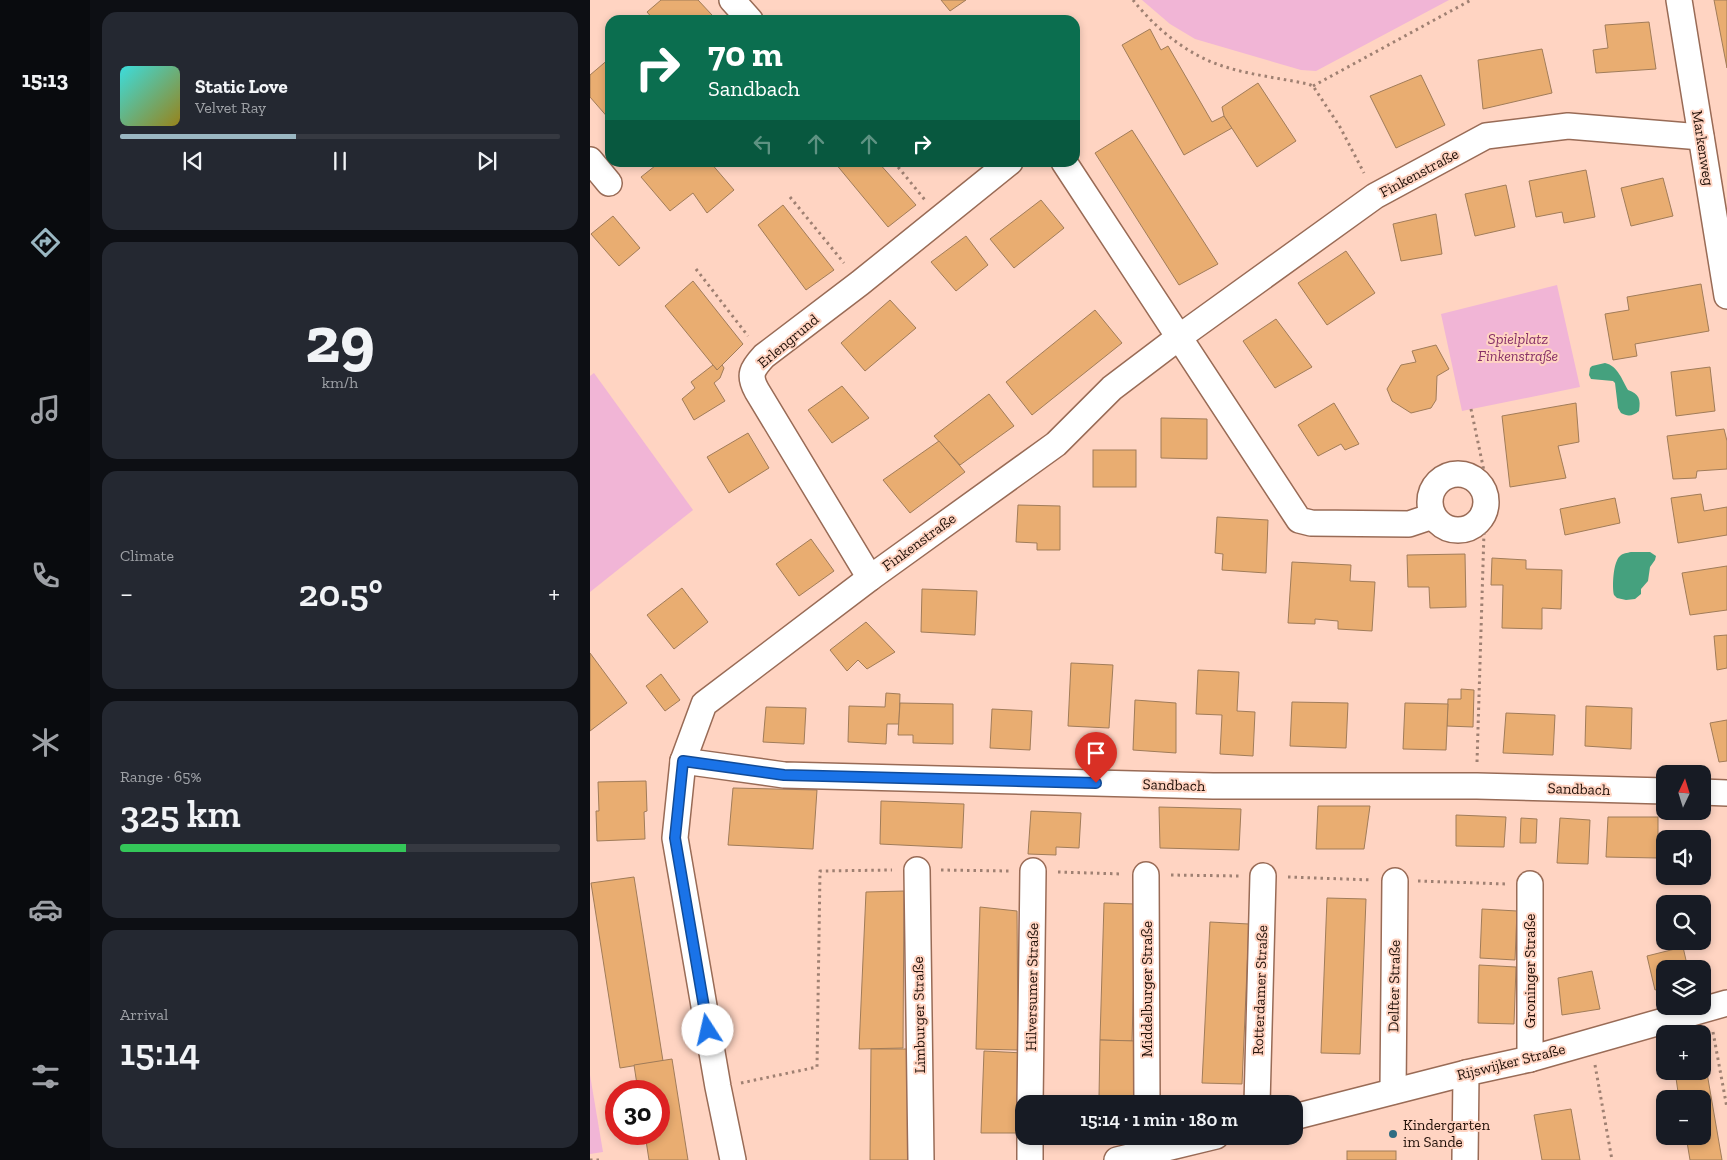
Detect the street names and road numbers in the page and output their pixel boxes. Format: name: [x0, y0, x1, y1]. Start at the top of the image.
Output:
street label: Markenweg: [1688, 109, 1718, 187]
street label: Finkenstraße: [1376, 145, 1462, 201]
street label: Erlengrund: [754, 310, 823, 372]
street label: Finkenstraße: [879, 509, 959, 575]
street label: Sandbach: [1142, 775, 1206, 795]
street label: Sandbach: [1547, 779, 1611, 799]
street label: Groninger Straße: [1521, 914, 1539, 1028]
street label: Middelburger Straße: [1138, 921, 1156, 1057]
street label: Hilversumer Straße: [1022, 923, 1042, 1051]
street label: Rotterdamer Straße: [1249, 925, 1271, 1055]
street label: Delfter Straße: [1384, 940, 1404, 1032]
street label: Limburger Straße: [909, 956, 929, 1074]
street label: Rijswijker Straße: [1455, 1040, 1567, 1084]

